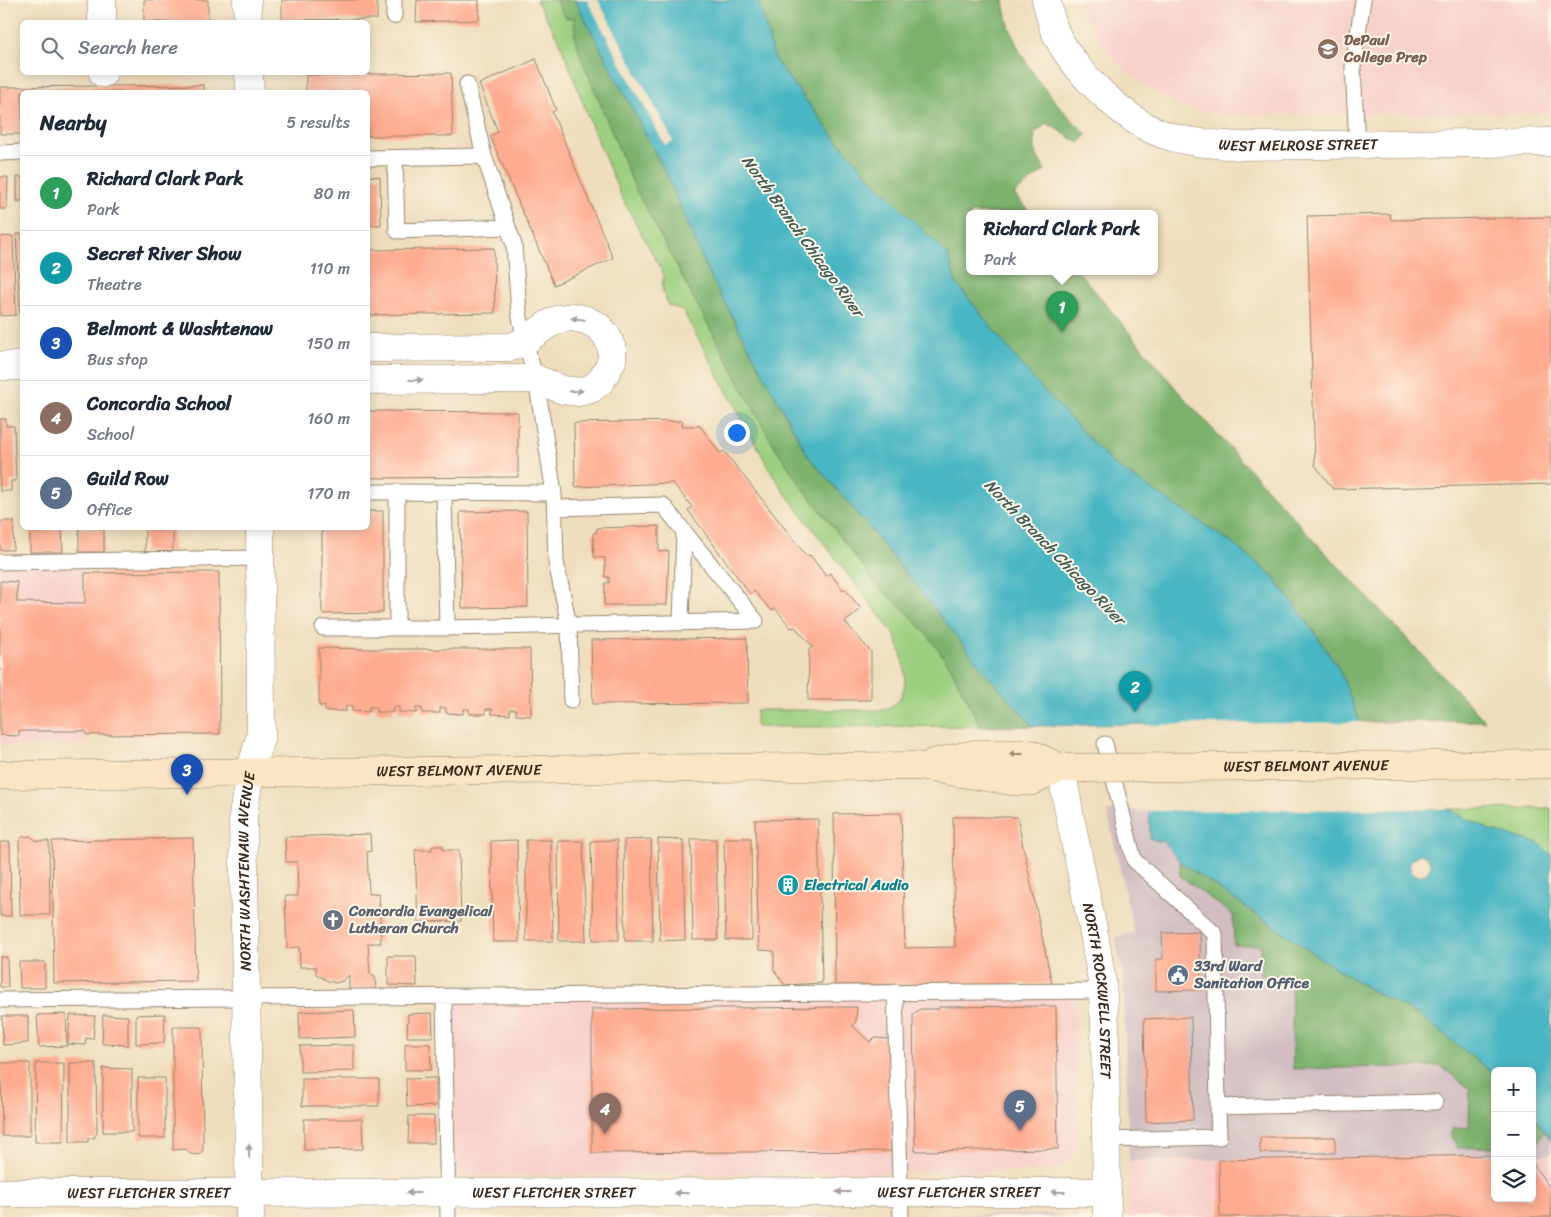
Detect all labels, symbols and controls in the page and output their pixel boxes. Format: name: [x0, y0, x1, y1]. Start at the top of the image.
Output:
search box: [20, 20, 370, 75]
place label: DePaul College Prep: [1343, 27, 1427, 70]
text: Search here: [78, 31, 178, 64]
icon: search: [38, 34, 66, 62]
school or university icon: DePaul College Prep: [1316, 37, 1340, 61]
text: Nearby: [40, 104, 106, 142]
text: 5 results: [286, 108, 350, 137]
street label: WEST MELROSE STREET: [1218, 131, 1379, 159]
water label: North Branch Chicago River: [734, 149, 873, 325]
text: Richard Clark Park: [87, 162, 244, 195]
text: 1: [53, 179, 59, 208]
text: 80 m: [314, 179, 350, 208]
text: Park: [87, 195, 120, 224]
popup: [966, 210, 1158, 275]
text: Richard Clark Park: [984, 212, 1140, 245]
text: Secret River Show: [87, 237, 241, 270]
text: Park: [984, 245, 1016, 274]
text: 2: [51, 254, 61, 283]
text: 110 m: [310, 254, 350, 283]
text: Theatre: [87, 270, 142, 299]
pin: 1: [1046, 291, 1078, 332]
text: Belmont & Washtenaw: [87, 312, 273, 345]
one-way arrow: [570, 315, 586, 323]
text: 3: [52, 329, 60, 358]
text: 150 m: [307, 329, 350, 358]
text: Bus stop: [87, 345, 148, 374]
one-way arrow: [408, 376, 424, 384]
one-way arrow: [569, 386, 585, 394]
text: Concordia School: [87, 387, 231, 420]
text: 4: [51, 404, 61, 433]
text: 160 m: [307, 404, 350, 433]
text: School: [87, 420, 134, 449]
your location: [724, 420, 750, 446]
text: Guild Row: [87, 462, 169, 495]
water label: North Branch Chicago River: [977, 472, 1135, 634]
text: 5: [51, 479, 61, 508]
text: 170 m: [307, 479, 350, 508]
text: Office: [87, 495, 132, 524]
pin: 2: [1119, 671, 1151, 712]
one-way arrow: [1007, 750, 1023, 758]
street label: WEST BELMONT AVENUE: [1223, 752, 1390, 780]
pin: 3: [171, 754, 203, 795]
street label: WEST BELMONT AVENUE: [376, 757, 543, 784]
street label: NORTH WASHTENAW AVENUE: [230, 768, 263, 971]
place label: Electrical Audio: [804, 872, 909, 898]
building icon: Electrical Audio: [776, 873, 800, 897]
place label: Concordia Evangelical Lutheran Church: [348, 898, 493, 941]
street label: NORTH ROCKWELL STREET: [1075, 900, 1119, 1079]
church icon: Concordia Evangelical Lutheran Church: [321, 908, 345, 932]
place label: 33rd Ward Sanitation Office: [1193, 953, 1310, 996]
public building icon: 33rd Ward Sanitation Office: [1166, 963, 1190, 987]
map controls: [1491, 1067, 1536, 1202]
button: +: [1491, 1067, 1536, 1112]
pin: 5: [1004, 1090, 1036, 1131]
pin: 4: [589, 1093, 621, 1134]
button: −: [1491, 1112, 1536, 1157]
one-way arrow: [245, 1143, 253, 1159]
button: layers: [1491, 1157, 1536, 1202]
street label: WEST FLETCHER STREET: [472, 1179, 637, 1206]
street label: WEST FLETCHER STREET: [877, 1179, 1042, 1205]
street label: WEST FLETCHER STREET: [67, 1180, 232, 1206]
one-way arrow: [835, 1188, 851, 1196]
one-way arrow: [1050, 1188, 1066, 1196]
one-way arrow: [405, 1189, 421, 1197]
one-way arrow: [673, 1189, 689, 1197]

